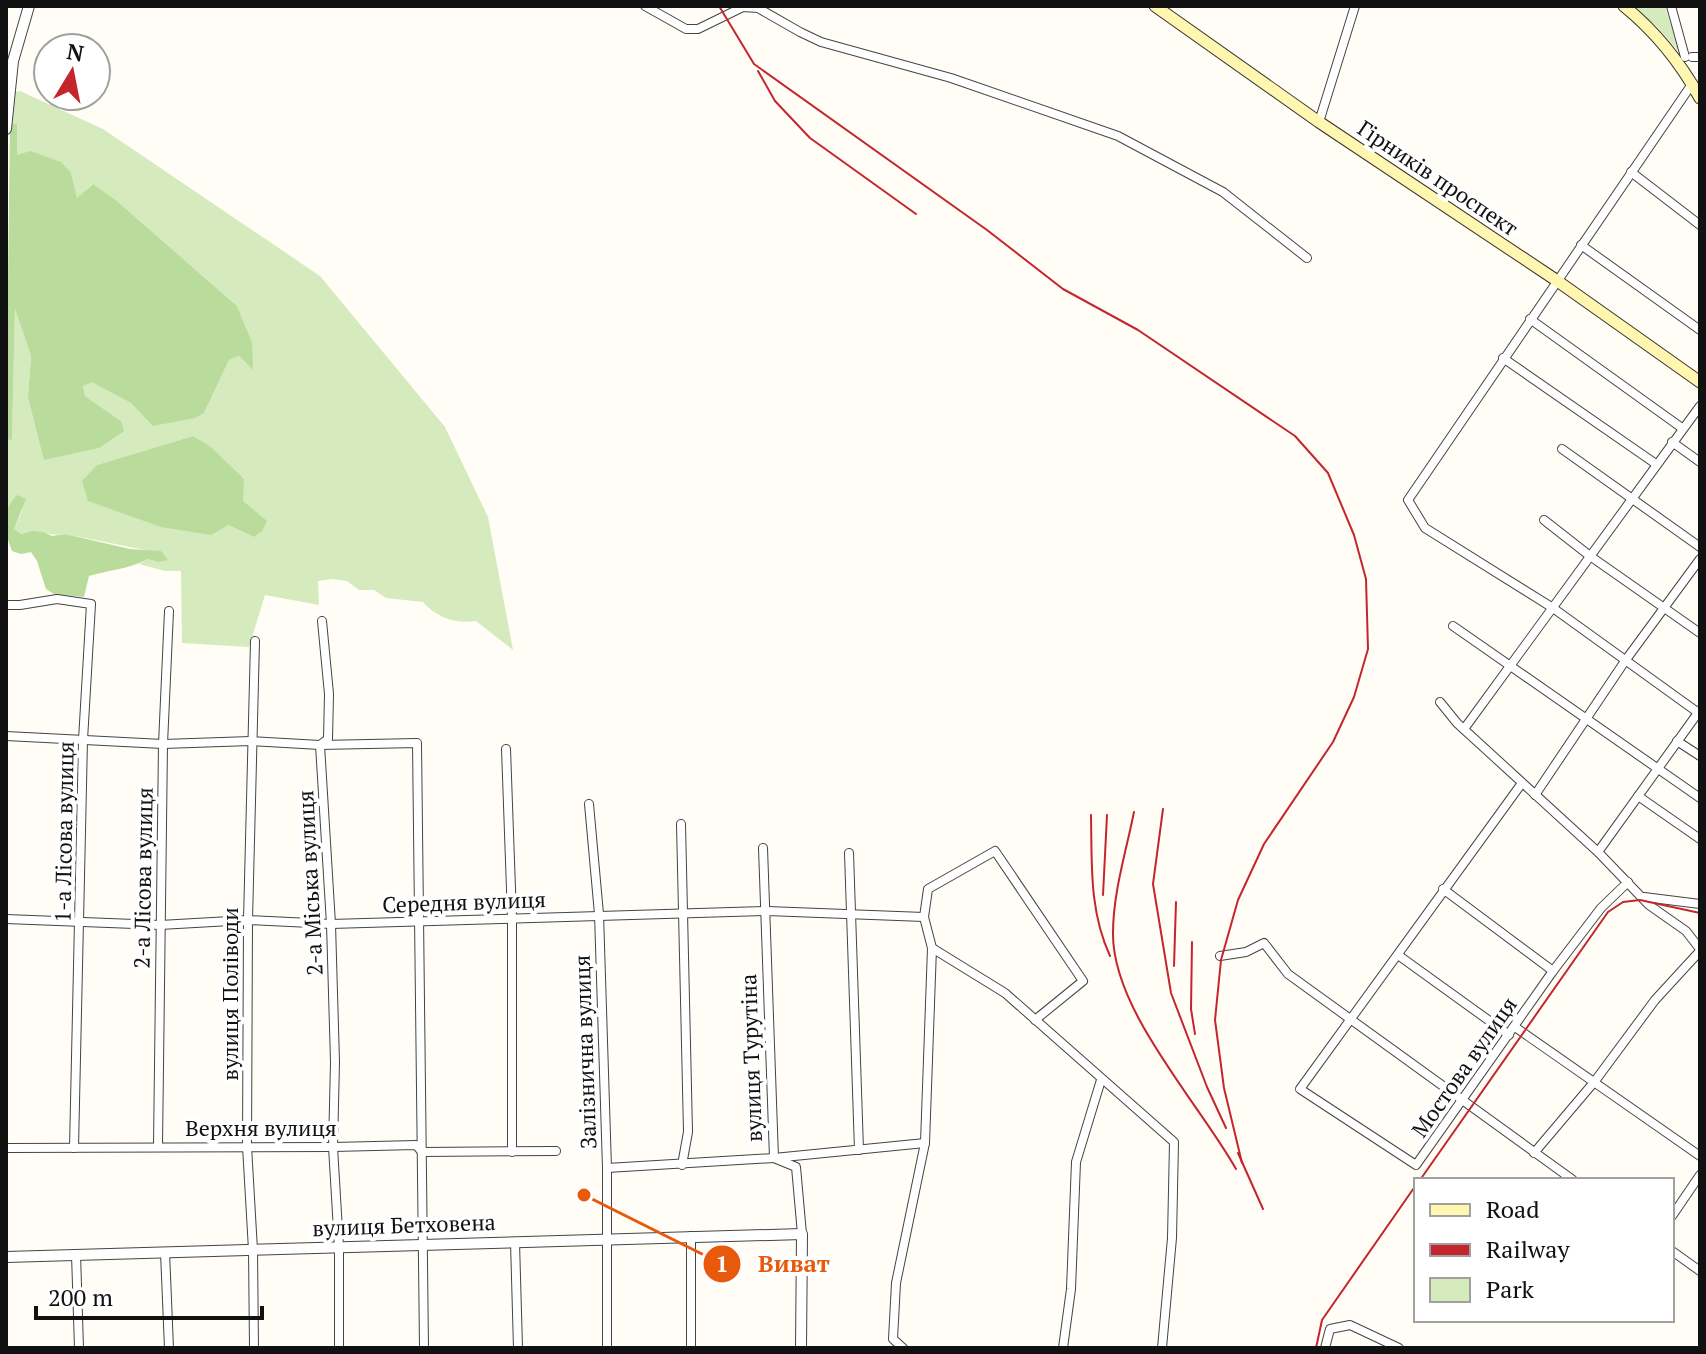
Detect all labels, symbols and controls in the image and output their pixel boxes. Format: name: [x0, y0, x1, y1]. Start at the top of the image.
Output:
north arrow: [32, 32, 112, 112]
text: N: [65, 36, 87, 68]
street label: Гірників проспект: [1352, 113, 1524, 242]
street label: 1-а Лісова вулиця: [47, 741, 80, 923]
street label: 2-а Лісова вулиця: [126, 787, 159, 969]
street label: 2-а Міська вулиця: [290, 789, 329, 977]
street label: Середня вулиця: [382, 884, 546, 919]
street label: вулиця Поліводи: [215, 907, 244, 1081]
street label: Залізнична вулиця: [567, 954, 602, 1150]
street label: вулиця Турутіна: [733, 973, 768, 1143]
street label: Мостова вулиця: [1404, 991, 1523, 1143]
street label: Верхня вулиця: [185, 1113, 337, 1142]
legend: [1414, 1178, 1674, 1322]
text: Road: [1486, 1193, 1540, 1225]
street label: вулиця Бетховена: [312, 1207, 496, 1242]
text: Railway: [1486, 1233, 1570, 1265]
callout: Виват: [702, 1240, 845, 1288]
text: 1: [715, 1247, 729, 1279]
text: Виват: [758, 1247, 830, 1279]
scale bar: [36, 1270, 262, 1320]
text: Park: [1486, 1273, 1535, 1305]
text: 200 m: [48, 1281, 113, 1313]

